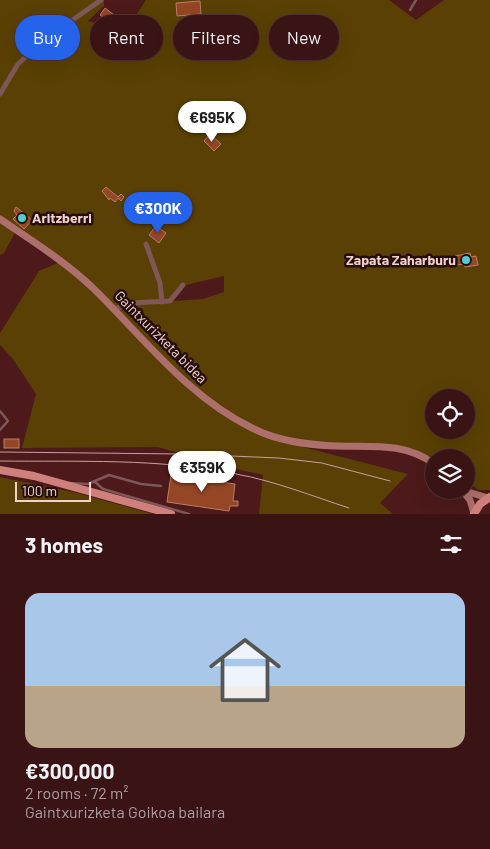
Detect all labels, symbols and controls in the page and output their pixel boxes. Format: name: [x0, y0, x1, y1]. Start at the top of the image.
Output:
chip: Buy: [15, 15, 80, 60]
chip: Rent: [90, 15, 163, 60]
chip: Filters: [173, 15, 259, 60]
chip: New: [269, 15, 339, 60]
pin: €695K: [177, 100, 247, 143]
text: €695K: [189, 107, 235, 126]
pin: €300K: [123, 192, 193, 234]
text: €300K: [134, 198, 182, 217]
place label: Aritzberri: [32, 209, 92, 226]
marker: Aritzberri: [16, 212, 28, 224]
place label: Zapata Zaharburu: [346, 251, 456, 268]
marker: Zapata Zaharburu: [460, 254, 472, 266]
street label: Gaintxurizketa bidea: [112, 287, 211, 386]
map controls: [425, 389, 475, 499]
button: locate: [425, 389, 475, 439]
button: layers: [425, 449, 475, 499]
pin: €359K: [167, 450, 237, 493]
text: €359K: [179, 457, 225, 476]
scale bar: [15, 479, 91, 502]
text: 100 m: [22, 482, 57, 499]
icon: filters: [437, 530, 465, 558]
text: 3 homes: [25, 532, 103, 557]
icon: home: [200, 625, 290, 715]
text: €300,000: [25, 758, 115, 783]
text: 2 rooms · 72 m²: [25, 783, 128, 802]
text: Gaintxurizketa Goikoa bailara: [25, 802, 225, 821]

